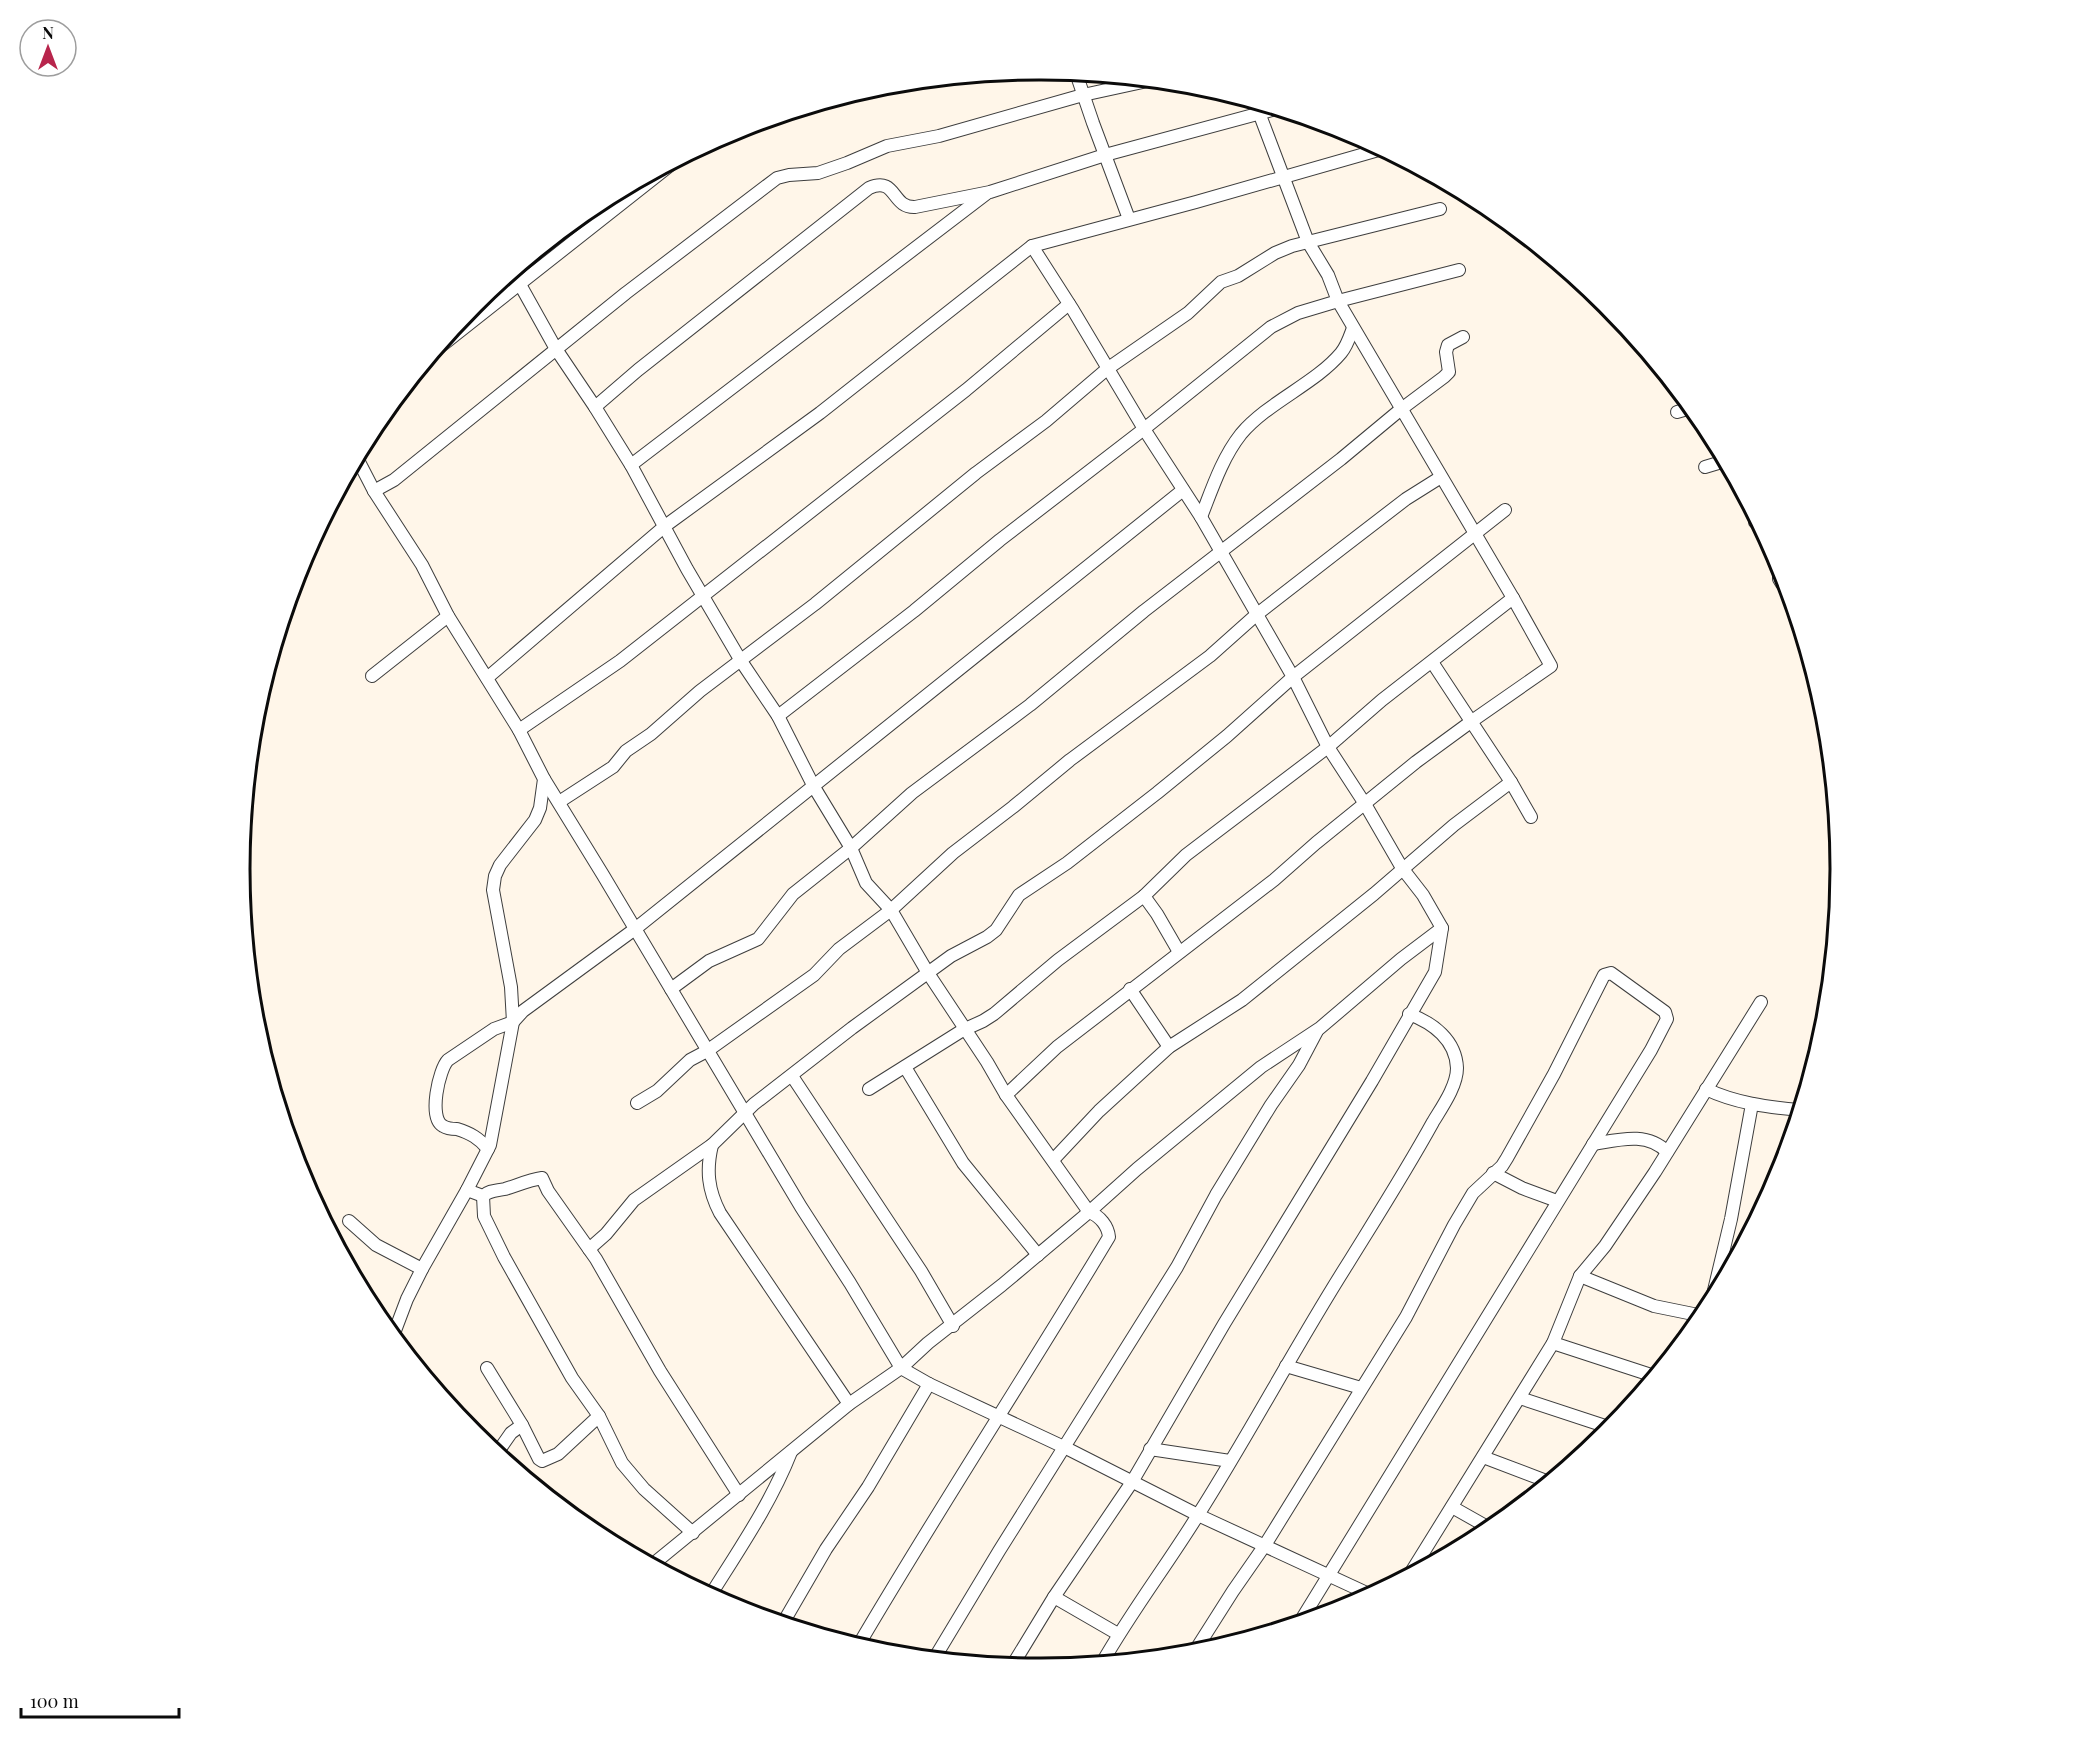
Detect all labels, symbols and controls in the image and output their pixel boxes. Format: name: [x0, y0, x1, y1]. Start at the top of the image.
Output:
north arrow: [18, 18, 78, 78]
text: N: [42, 22, 54, 43]
scale bar: [21, 1681, 178, 1719]
text: 100 m: [30, 1689, 79, 1713]

